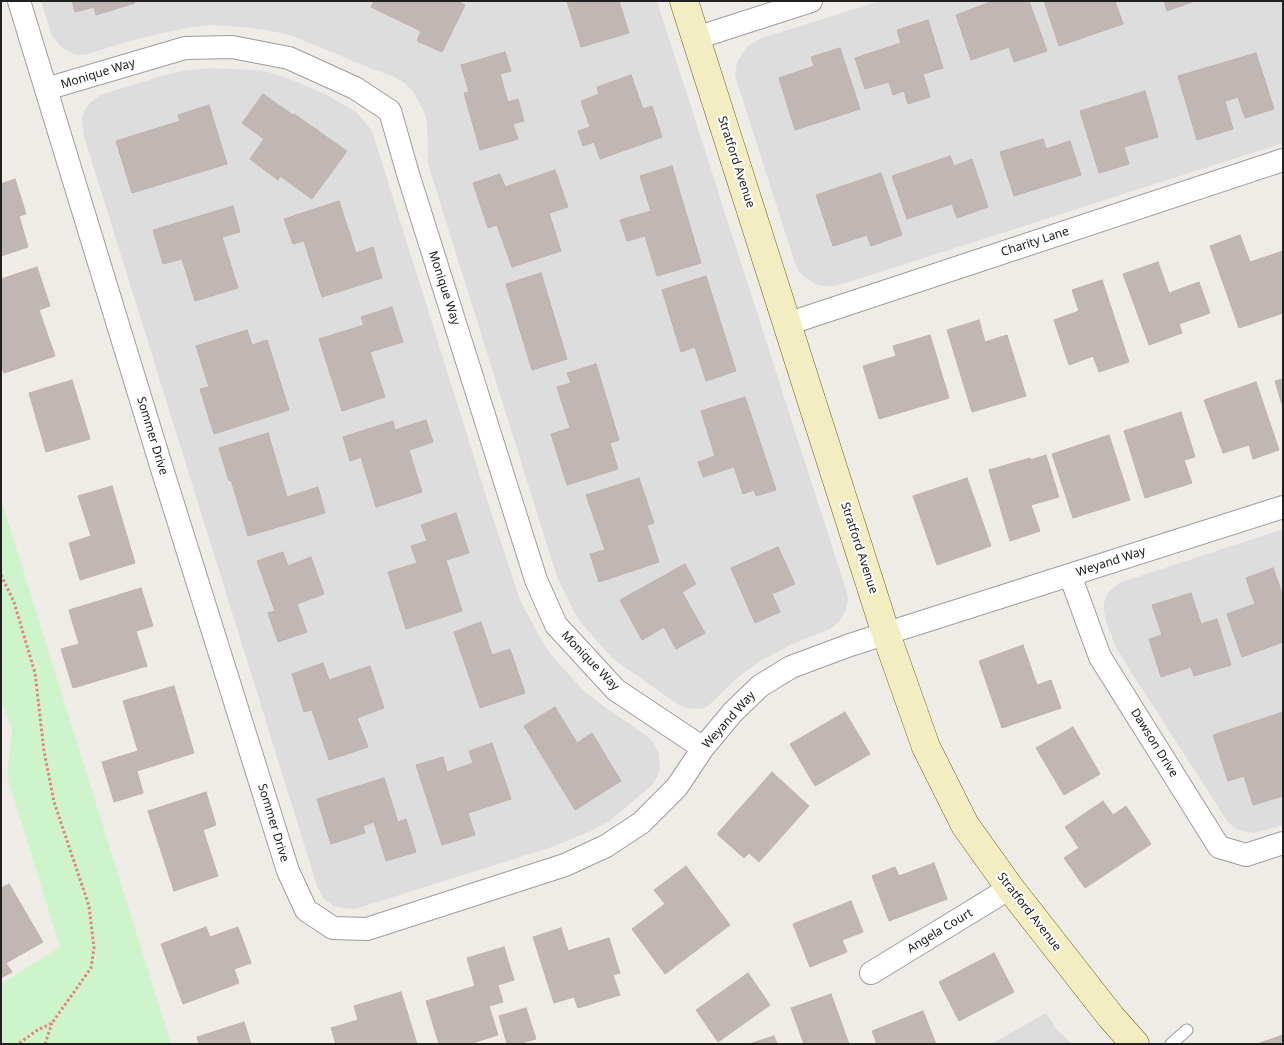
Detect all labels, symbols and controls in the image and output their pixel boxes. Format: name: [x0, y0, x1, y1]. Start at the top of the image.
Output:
street label: Monique Way: [59, 56, 137, 92]
street label: Stratford Avenue: [714, 114, 758, 210]
street label: Charity Lane: [999, 224, 1071, 260]
street label: Monique Way: [425, 249, 463, 327]
street label: Sommer Drive: [133, 395, 171, 477]
street label: Stratford Avenue: [837, 500, 881, 596]
street label: Weyand Way: [1075, 544, 1147, 580]
street label: Monique Way: [558, 628, 622, 694]
street label: Weyand Way: [700, 688, 758, 752]
street label: Dawson Drive: [1127, 706, 1181, 780]
street label: Sommer Drive: [254, 782, 292, 864]
street label: Stratford Avenue: [994, 870, 1064, 954]
street label: Angela Court: [905, 906, 975, 956]

